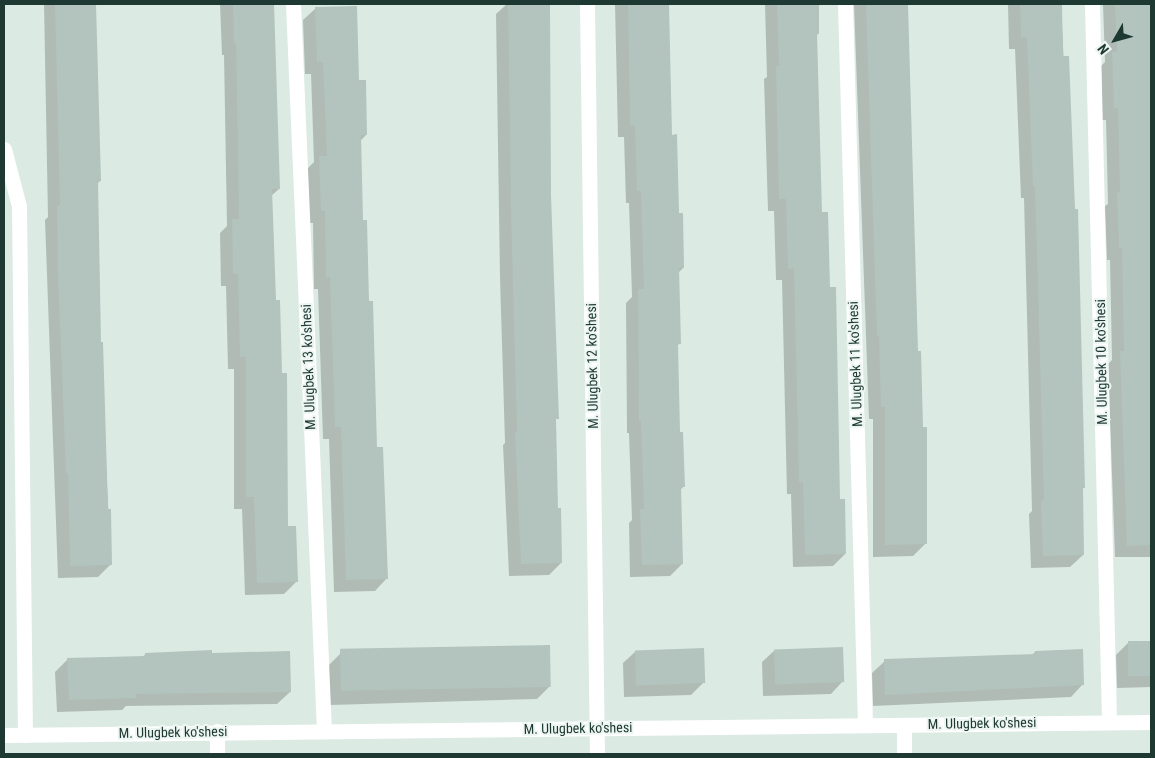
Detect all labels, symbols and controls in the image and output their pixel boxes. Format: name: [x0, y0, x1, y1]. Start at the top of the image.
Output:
north arrow: [1090, 15, 1140, 65]
text: N: [1094, 41, 1112, 58]
street label: M. Ulugbek 10 ko'shesi: [1092, 299, 1110, 425]
street label: M. Ulugbek 11 ko'shesi: [844, 301, 866, 427]
street label: M. Ulugbek 12 ko'shesi: [583, 303, 601, 429]
street label: M. Ulugbek 13 ko'shesi: [297, 304, 319, 430]
street label: M. Ulugbek ko'shesi: [927, 714, 1037, 732]
street label: M. Ulugbek ko'shesi: [523, 719, 633, 737]
street label: M. Ulugbek ko'shesi: [118, 723, 228, 741]

